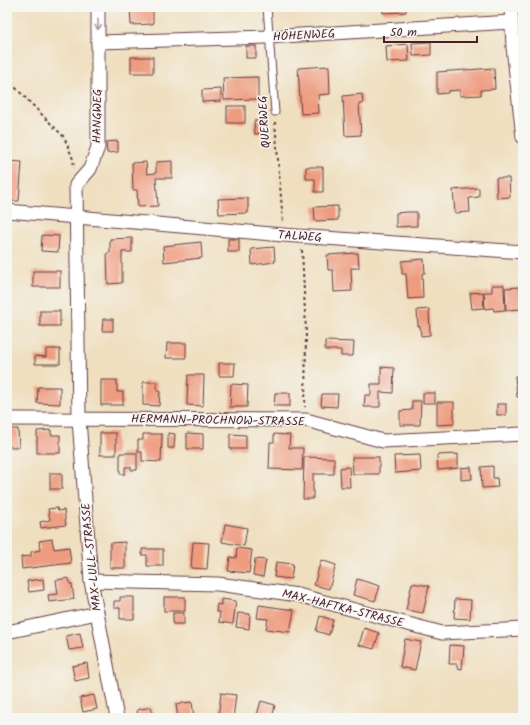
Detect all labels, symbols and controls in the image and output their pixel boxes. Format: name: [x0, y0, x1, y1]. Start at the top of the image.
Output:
one-way arrow: [94, 17, 102, 30]
scale bar: [384, 18, 477, 44]
text: 50 m: [390, 23, 417, 42]
street label: HÖHENWEG: [272, 24, 336, 47]
street label: HANGWEG: [88, 89, 107, 143]
street label: QUERWEG: [253, 95, 276, 149]
street label: TALWEG: [277, 225, 323, 248]
street label: HERMANN-PROCHNOW-STRASSE: [131, 409, 306, 432]
street label: MAX-LULL-STRASSE: [76, 501, 107, 612]
street label: MAX-HAFTKA-STRASSE: [280, 584, 407, 633]

